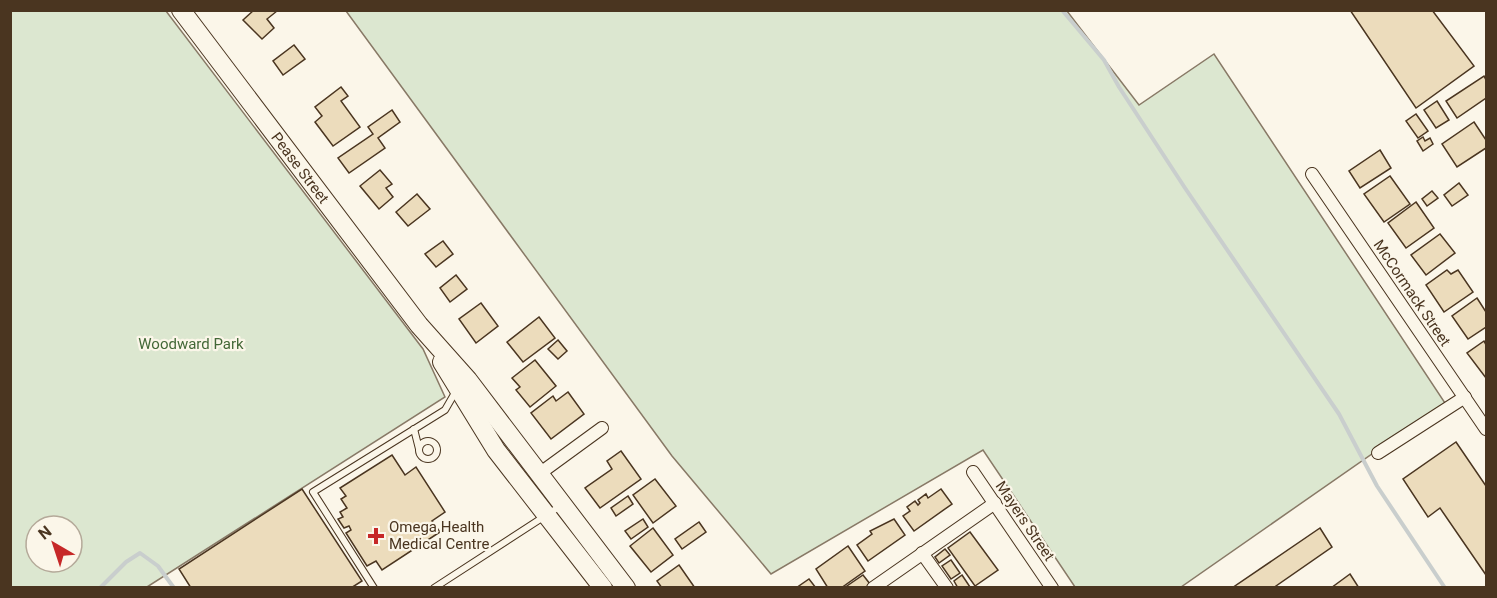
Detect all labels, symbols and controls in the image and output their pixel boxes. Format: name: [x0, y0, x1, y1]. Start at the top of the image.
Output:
street label: Pease Street: [267, 129, 333, 207]
street label: McCormack Street: [1370, 236, 1454, 350]
park label: Woodward Park: [138, 335, 244, 353]
street label: Mayers Street: [992, 478, 1058, 564]
north arrow: [24, 514, 84, 574]
place label: Omega Health Medical Centre: [389, 518, 489, 553]
text: N: [35, 522, 55, 544]
marker: Omega Health Medical Centre: [367, 527, 385, 545]

